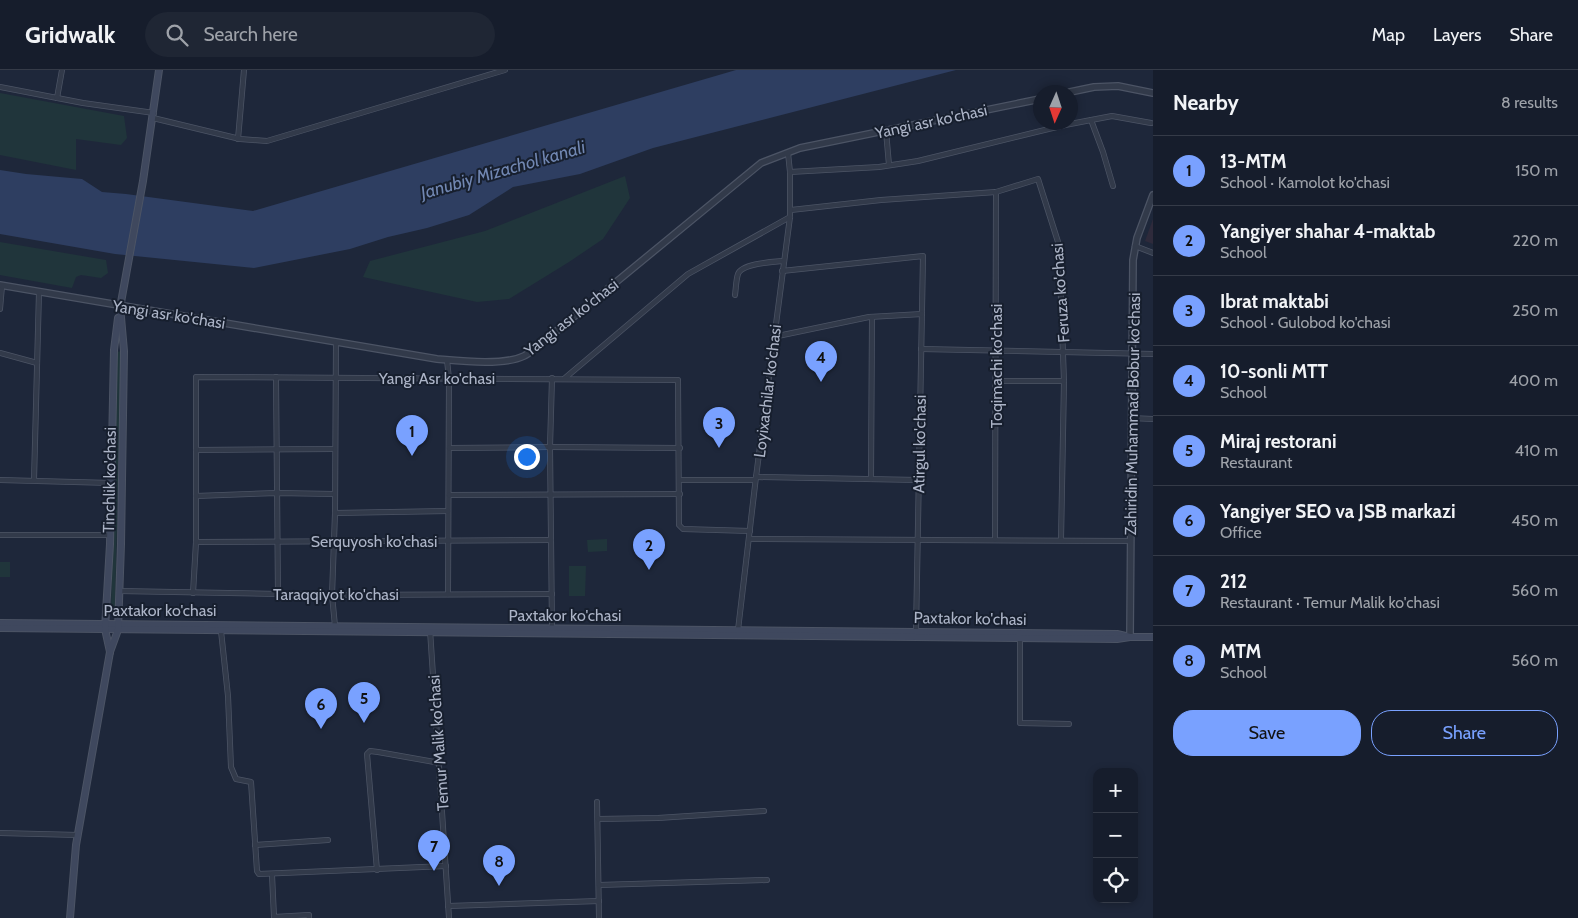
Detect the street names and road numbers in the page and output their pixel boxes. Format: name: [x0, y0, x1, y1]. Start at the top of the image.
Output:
street label: Yangi asr ko'chasi: [872, 100, 989, 143]
street label: Feruza ko'chasi: [1048, 243, 1073, 343]
street label: Yangi asr ko'chasi: [520, 275, 622, 361]
street label: Zahiridin Muhammad Bobur ko'chasi: [1121, 292, 1144, 536]
street label: Yangi asr ko'chasi: [110, 296, 227, 333]
street label: Toqimachi ko'chasi: [987, 304, 1006, 428]
street label: Loyixachilar ko'chasi: [750, 323, 785, 459]
street label: Yangi Asr ko'chasi: [378, 369, 495, 388]
street label: Atirgul ko'chasi: [909, 395, 930, 493]
street label: Tinchlik ko'chasi: [99, 427, 120, 533]
street label: Serquyosh ko'chasi: [311, 532, 437, 551]
street label: Taraqqiyot ko'chasi: [273, 585, 399, 604]
street label: Paxtakor ko'chasi: [104, 601, 216, 620]
street label: Paxtakor ko'chasi: [509, 606, 621, 625]
street label: Paxtakor ko'chasi: [913, 608, 1027, 629]
street label: Temur Malik ko'chasi: [424, 674, 453, 812]

